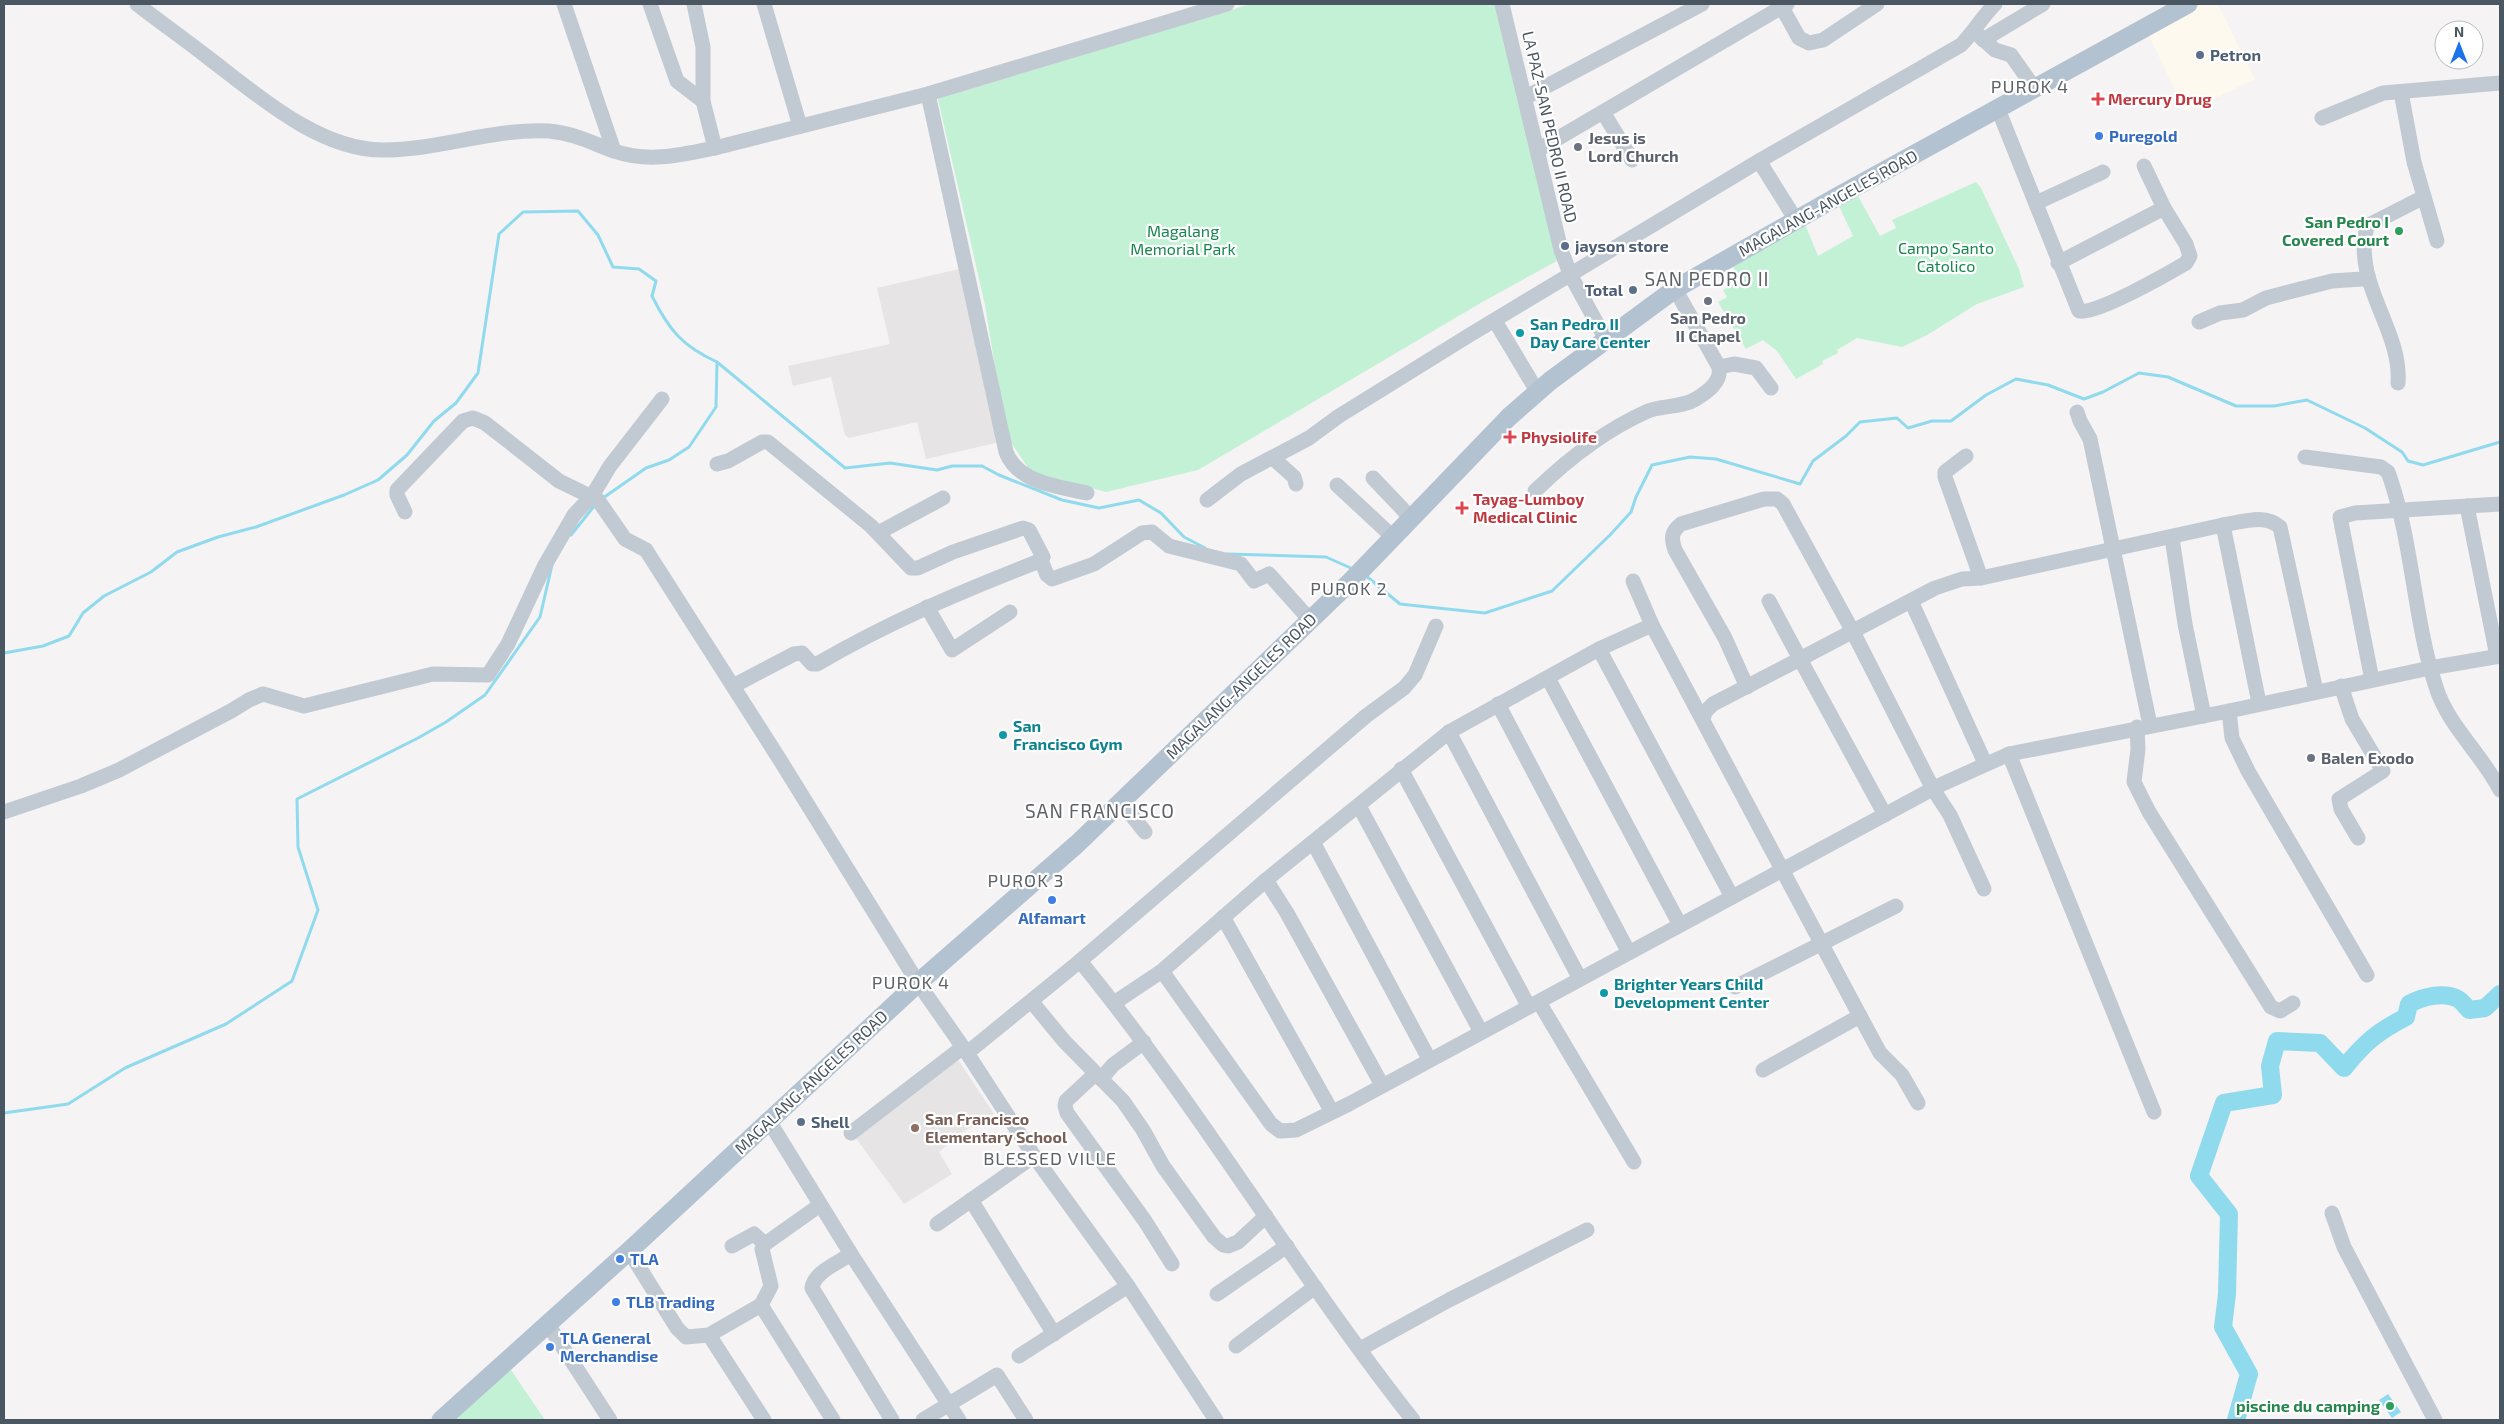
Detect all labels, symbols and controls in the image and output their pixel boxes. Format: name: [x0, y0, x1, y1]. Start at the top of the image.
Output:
north arrow: [2434, 20, 2484, 70]
text: N: [2454, 23, 2464, 40]
street label: LA PAZ-SAN PEDRO II ROAD: [1519, 29, 1582, 225]
place label: Petron: [2210, 45, 2261, 64]
marker: Petron: [2194, 49, 2206, 61]
district label: PUROK 4: [1991, 75, 2069, 97]
place label: Mercury Drug: [2108, 89, 2212, 109]
marker: Mercury Drug: [2092, 93, 2104, 105]
place label: Puregold: [2109, 126, 2178, 145]
place label: Jesus is Lord Church: [1588, 128, 1679, 165]
marker: Puregold: [2093, 130, 2105, 142]
marker: Jesus is Lord Church: [1572, 141, 1584, 153]
street label: MAGALANG-ANGELES ROAD: [1735, 145, 1921, 260]
place label: San Pedro I Covered Court: [2282, 212, 2389, 249]
park label: Magalang Memorial Park: [1130, 221, 1236, 258]
marker: San Pedro I Covered Court: [2393, 225, 2405, 237]
place label: jayson store: [1575, 236, 1669, 256]
park label: Campo Santo Catolico: [1898, 238, 1994, 275]
marker: jayson store: [1559, 240, 1571, 252]
district label: SAN PEDRO II: [1644, 267, 1770, 290]
place label: Total: [1585, 280, 1624, 299]
marker: Total: [1627, 284, 1639, 296]
marker: San Pedro II Chapel: [1702, 295, 1714, 307]
place label: San Pedro II Chapel: [1670, 308, 1746, 345]
place label: San Pedro II Day Care Center: [1530, 314, 1650, 352]
marker: San Pedro II Day Care Center: [1514, 327, 1526, 339]
place label: Physiolife: [1521, 427, 1597, 447]
marker: Physiolife: [1503, 430, 1517, 444]
place label: Tayag-Lumboy Medical Clinic: [1473, 489, 1584, 526]
marker: Tayag-Lumboy Medical Clinic: [1455, 501, 1469, 515]
district label: PUROK 2: [1310, 577, 1388, 599]
street label: MAGALANG-ANGELES ROAD: [1162, 609, 1320, 763]
place label: San Francisco Gym: [1013, 716, 1123, 754]
marker: San Francisco Gym: [997, 729, 1009, 741]
place label: Balen Exodo: [2321, 748, 2414, 767]
marker: Balen Exodo: [2305, 752, 2317, 764]
district label: SAN FRANCISCO: [1025, 799, 1175, 822]
district label: PUROK 3: [987, 869, 1065, 891]
marker: Alfamart: [1046, 894, 1058, 906]
place label: Alfamart: [1018, 908, 1086, 927]
district label: PUROK 4: [872, 971, 950, 993]
place label: Brighter Years Child Development Center: [1614, 974, 1769, 1011]
marker: Brighter Years Child Development Center: [1598, 987, 1610, 999]
street label: MAGALANG-ANGELES ROAD: [730, 1006, 891, 1157]
place label: San Francisco Elementary School: [925, 1109, 1068, 1147]
place label: Shell: [811, 1112, 850, 1131]
marker: Shell: [795, 1116, 807, 1128]
marker: San Francisco Elementary School: [909, 1122, 921, 1134]
district label: BLESSED VILLE: [983, 1147, 1117, 1169]
place label: TLA: [630, 1249, 659, 1268]
marker: TLA: [614, 1253, 626, 1265]
place label: TLB Trading: [626, 1292, 715, 1311]
marker: TLB Trading: [610, 1296, 622, 1308]
place label: TLA General Merchandise: [560, 1328, 658, 1365]
marker: TLA General Merchandise: [544, 1341, 556, 1353]
place label: piscine du camping: [2236, 1396, 2381, 1415]
marker: piscine du camping: [2384, 1400, 2396, 1412]

